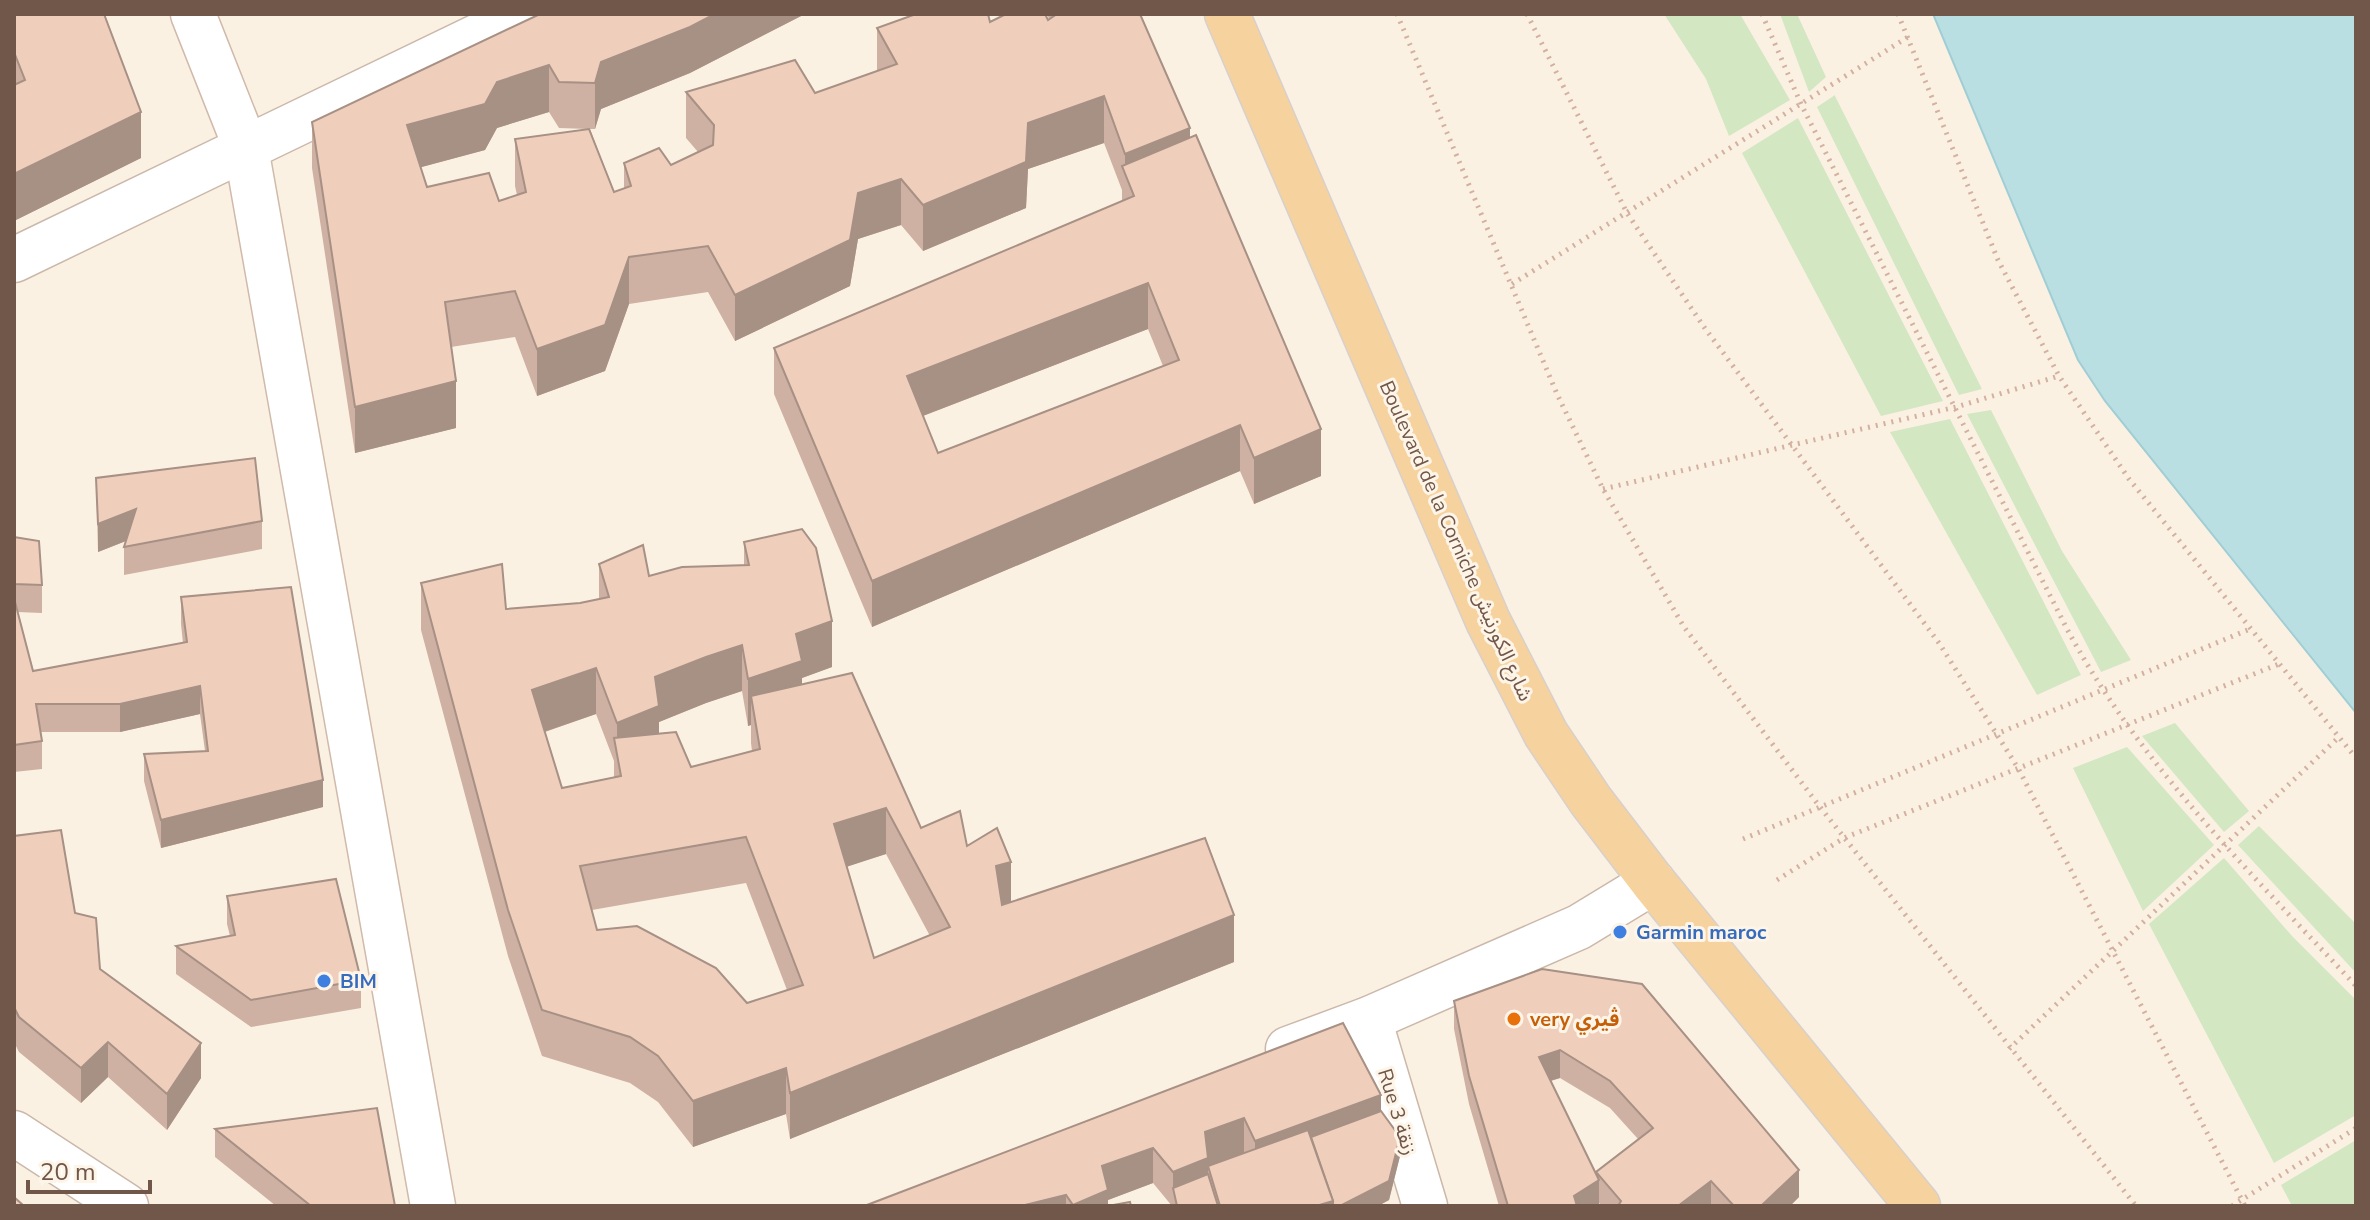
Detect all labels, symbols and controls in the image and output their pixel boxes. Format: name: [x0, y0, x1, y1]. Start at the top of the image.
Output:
street label: Boulevard de la Corniche شارع الكورنيش: [1372, 377, 1539, 706]
place label: Garmin maroc: [1636, 919, 1767, 946]
marker: Garmin maroc: [1611, 923, 1629, 941]
place label: BIM: [340, 968, 377, 995]
marker: BIM: [315, 972, 333, 990]
place label: very ڤيري: [1529, 1006, 1619, 1035]
marker: very ڤيري: [1505, 1010, 1523, 1028]
street label: Rue 3 زنقة: [1371, 1065, 1423, 1159]
scale bar: [28, 1144, 150, 1194]
text: 20 m: [40, 1156, 96, 1188]

